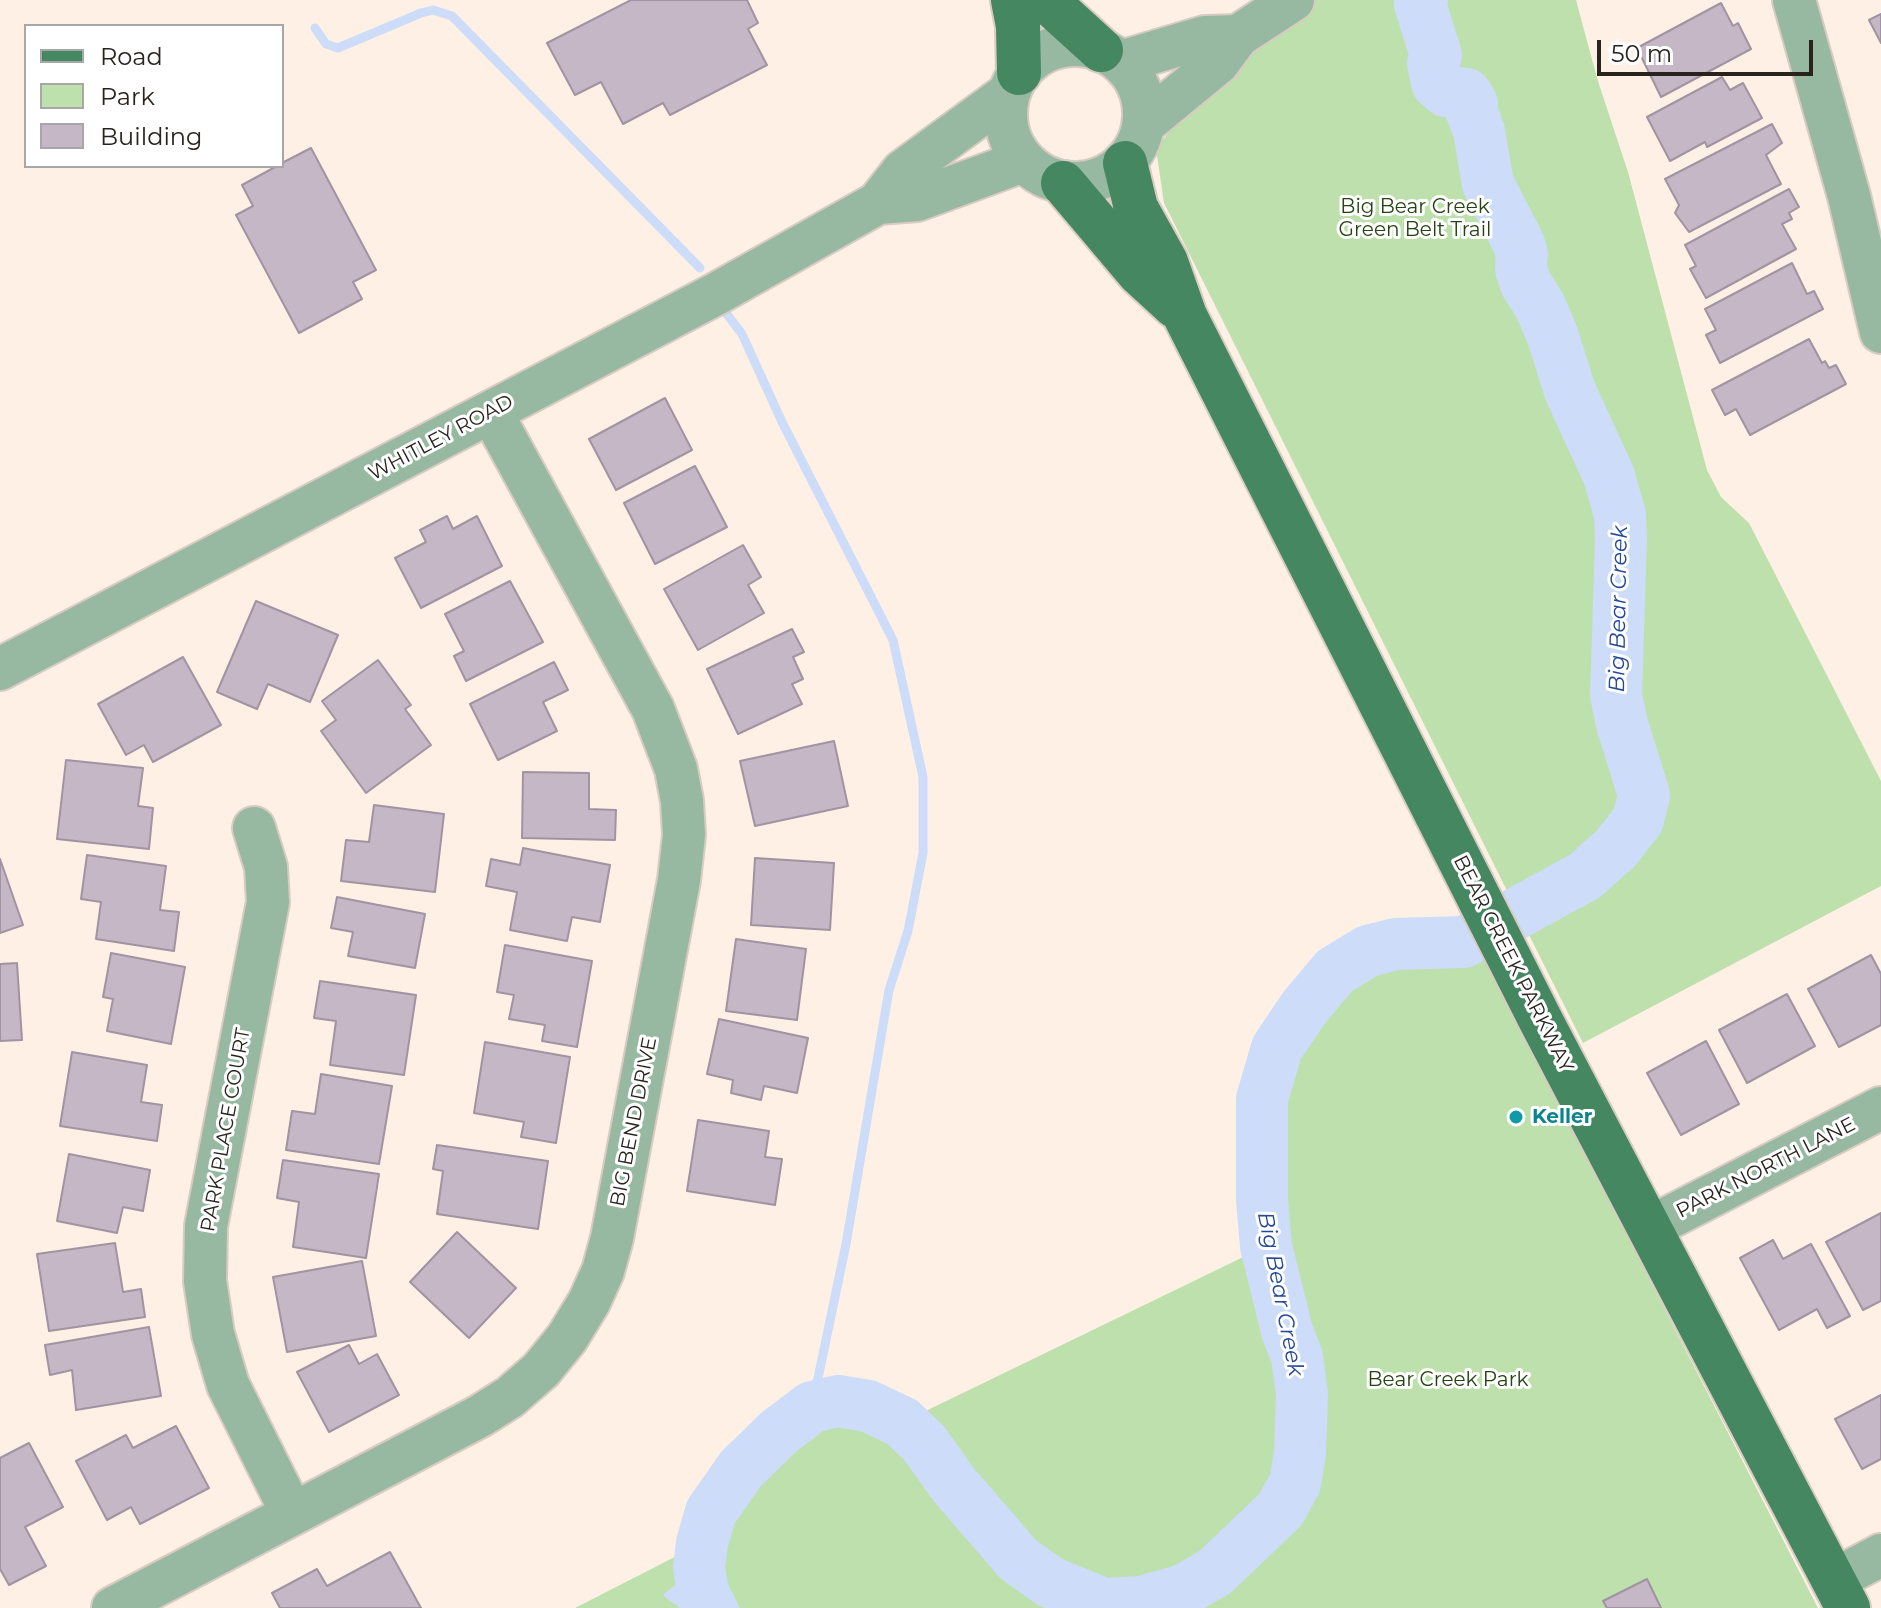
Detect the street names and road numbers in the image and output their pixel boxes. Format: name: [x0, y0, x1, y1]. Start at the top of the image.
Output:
street label: WHITLEY ROAD: [364, 390, 518, 486]
street label: BEAR CREEK PARKWAY: [1448, 851, 1578, 1077]
street label: PARK PLACE COURT: [196, 1026, 256, 1234]
street label: BIG BEND DRIVE: [606, 1035, 662, 1209]
street label: PARK NORTH LANE: [1672, 1112, 1860, 1224]

